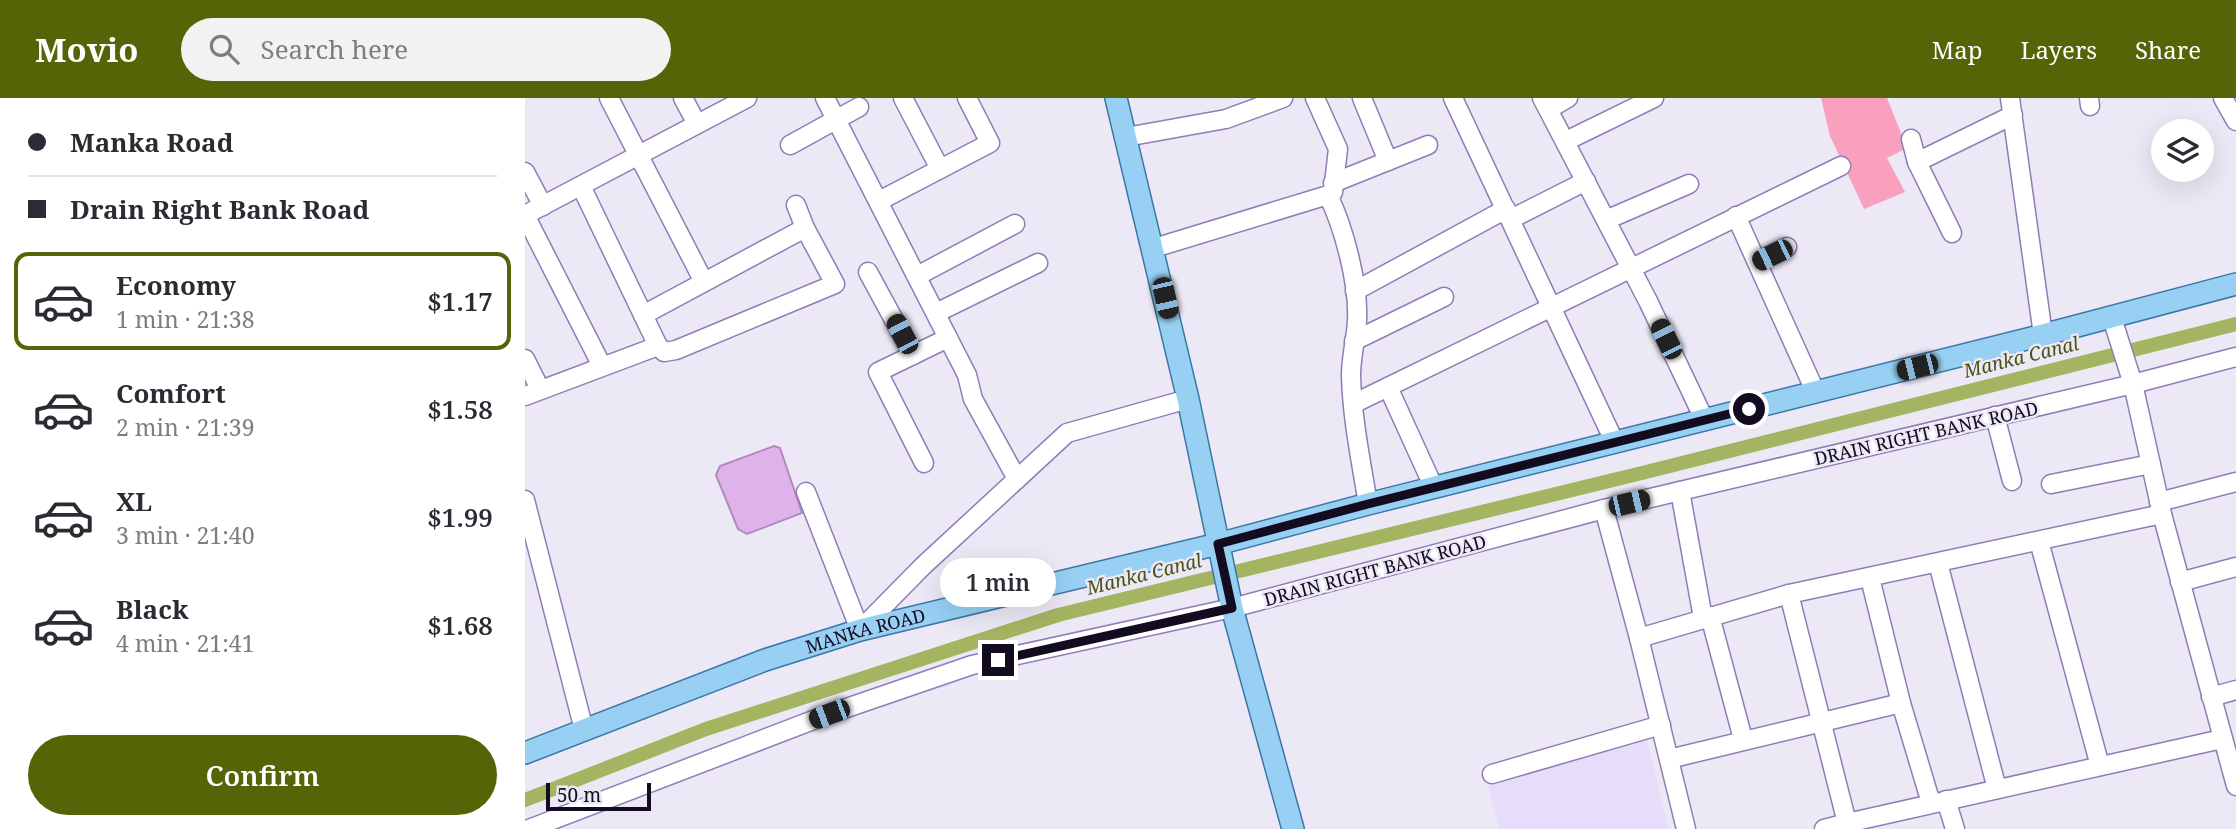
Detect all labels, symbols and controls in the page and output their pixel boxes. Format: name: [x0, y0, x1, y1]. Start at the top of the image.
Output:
search box: [181, 18, 671, 81]
text: Movio: [35, 27, 139, 72]
icon: search: [205, 30, 243, 68]
text: Search here: [261, 31, 408, 67]
text: Map: [1932, 33, 1983, 66]
text: Layers: [2021, 33, 2097, 66]
text: Share: [2135, 33, 2201, 66]
map controls: [2151, 119, 2214, 182]
button: layers: [2151, 119, 2214, 182]
text: Manka Road: [70, 124, 234, 160]
text: Drain Right Bank Road: [70, 191, 369, 227]
car: [1749, 236, 1796, 274]
text: Economy: [116, 267, 236, 303]
icon: car: [32, 270, 95, 333]
car: [1151, 275, 1180, 321]
text: $1.17: [427, 283, 493, 319]
text: 1 min · 21:38: [116, 303, 254, 335]
car: [883, 311, 922, 357]
car: [1648, 316, 1685, 362]
water label: Manka Canal: [1960, 330, 2082, 384]
car: [1895, 352, 1940, 382]
text: Comfort: [116, 375, 226, 411]
icon: car: [32, 378, 95, 441]
text: $1.58: [427, 391, 493, 427]
route start: [1733, 393, 1765, 425]
street label: DRAIN RIGHT BANK ROAD: [1812, 396, 2040, 470]
text: 2 min · 21:39: [116, 411, 254, 443]
text: XL: [116, 483, 152, 519]
icon: car: [32, 486, 95, 549]
car: [1607, 488, 1652, 518]
text: $1.99: [427, 499, 493, 535]
text: 3 min · 21:40: [116, 519, 254, 551]
street label: DRAIN RIGHT BANK ROAD: [1261, 529, 1489, 611]
water label: Manka Canal: [1083, 547, 1205, 601]
callout: 1 min: [940, 559, 1056, 608]
text: 1 min: [966, 566, 1030, 598]
text: Black: [116, 591, 189, 627]
icon: car: [32, 594, 95, 657]
street label: MANKA ROAD: [802, 603, 928, 659]
text: $1.68: [427, 607, 493, 643]
text: 4 min · 21:41: [116, 627, 254, 659]
route end: [982, 644, 1014, 676]
car: [806, 697, 853, 731]
button: Confirm: [28, 735, 497, 815]
scale bar: [546, 780, 651, 812]
text: 50 m: [557, 782, 601, 808]

